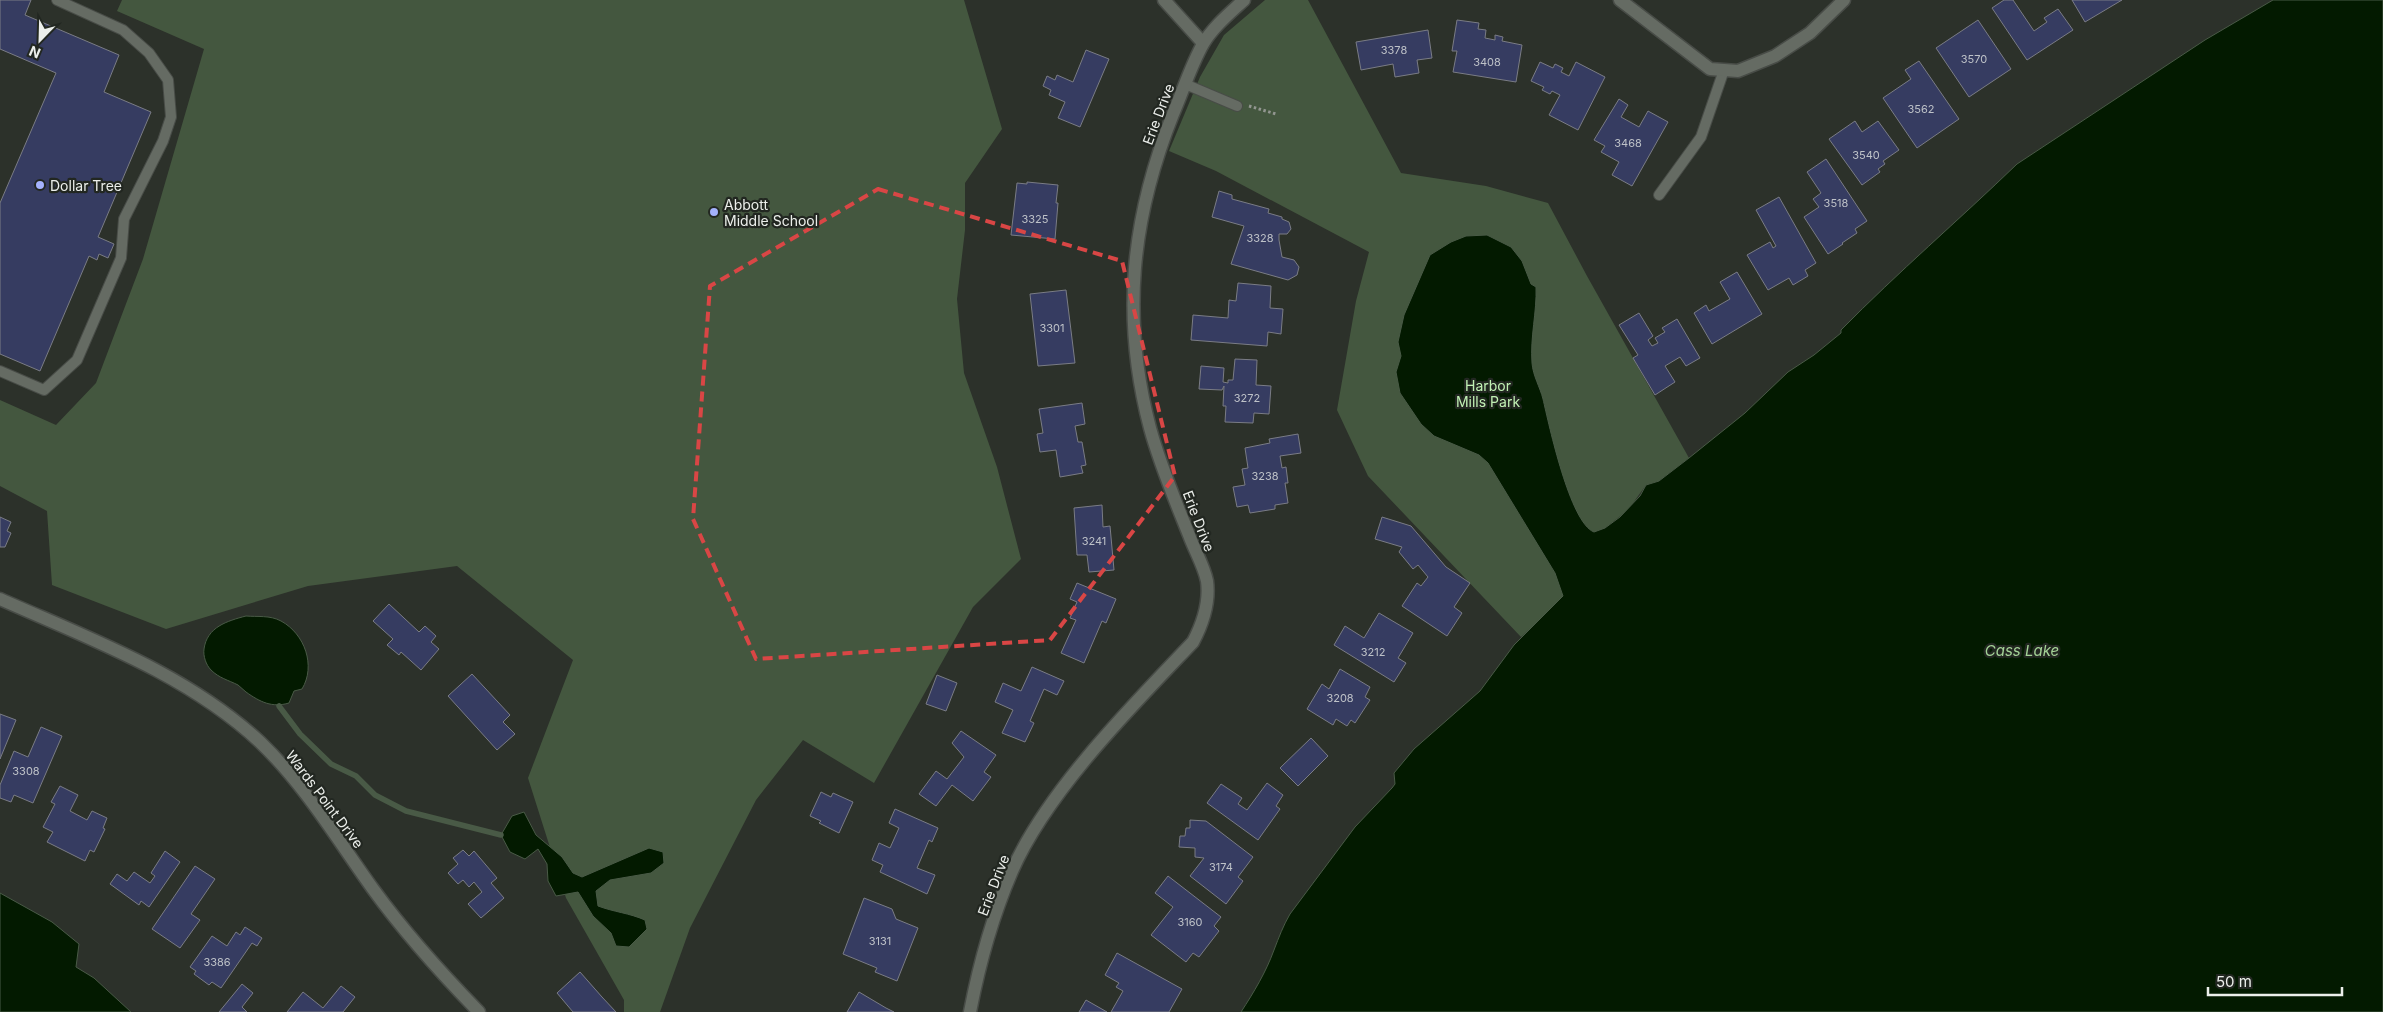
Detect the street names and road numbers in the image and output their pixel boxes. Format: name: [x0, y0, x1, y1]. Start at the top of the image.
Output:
street label: Erie Drive: [1139, 81, 1177, 147]
street label: Erie Drive: [1180, 488, 1218, 554]
street label: Wards Point Drive: [283, 747, 367, 851]
street label: Erie Drive: [974, 852, 1012, 918]

